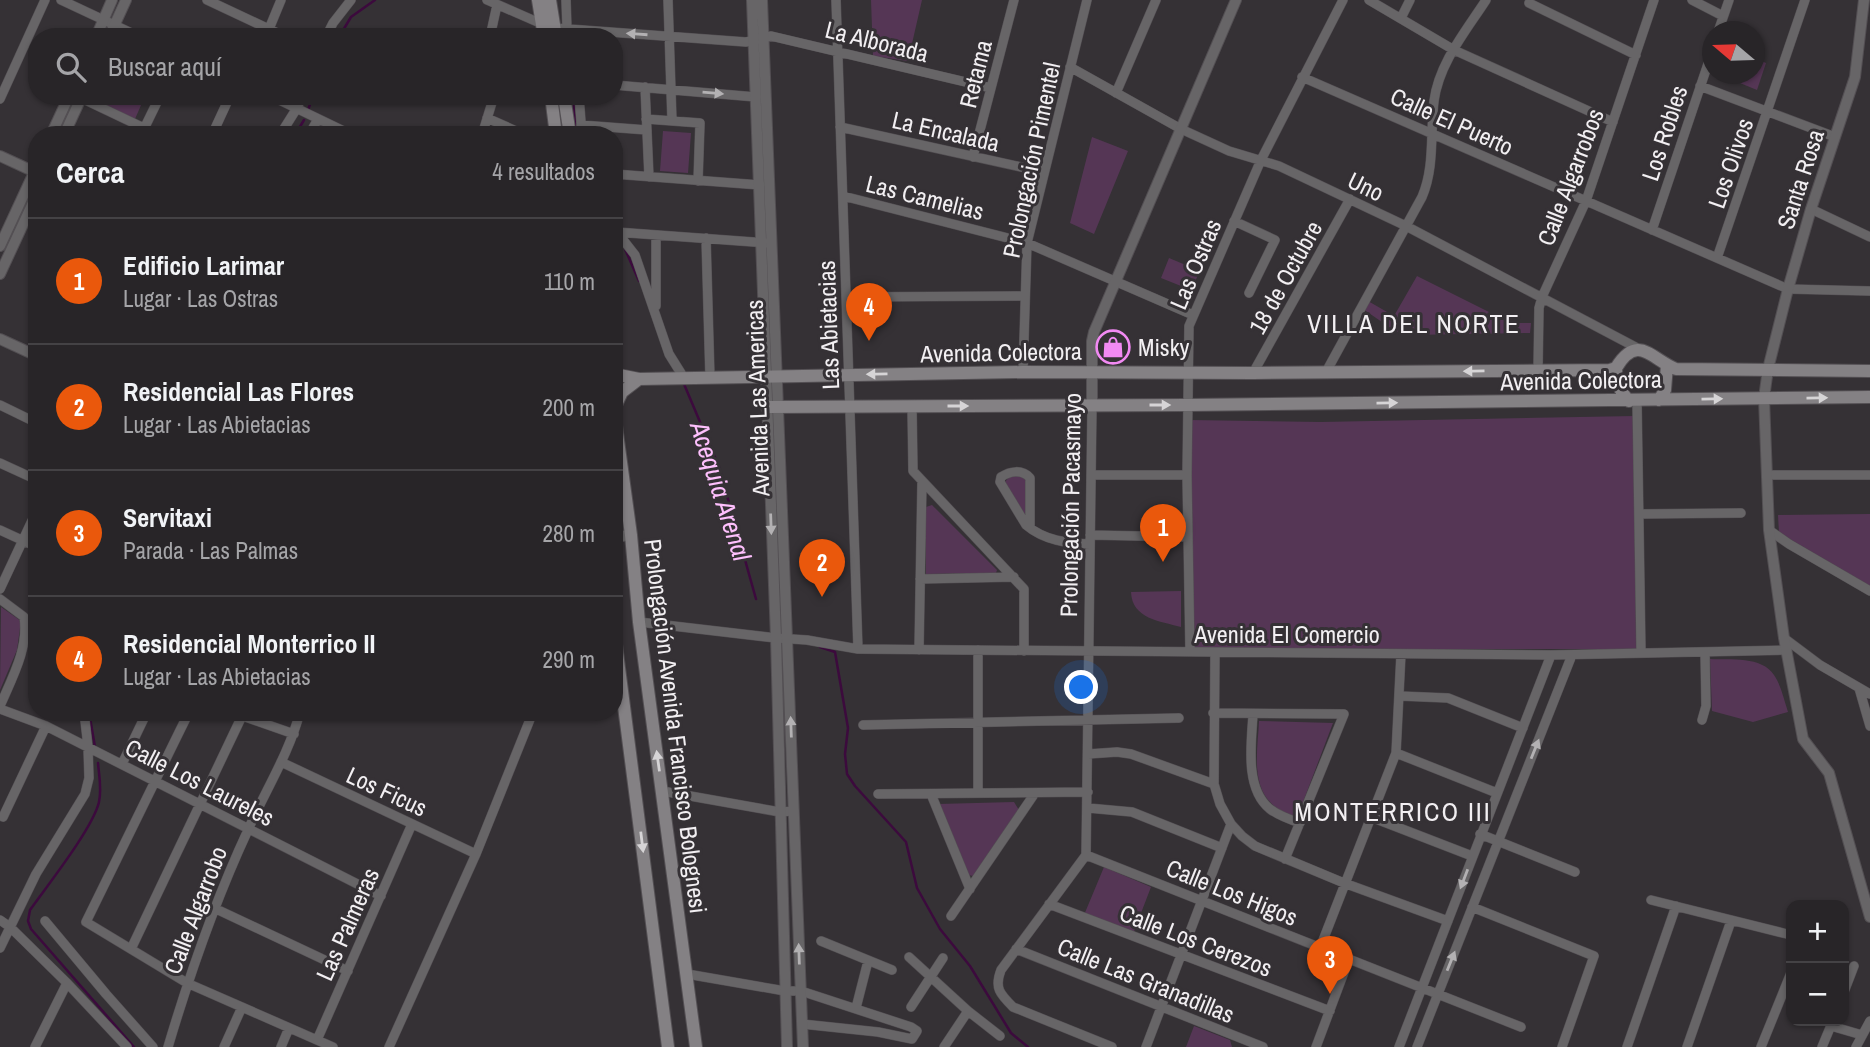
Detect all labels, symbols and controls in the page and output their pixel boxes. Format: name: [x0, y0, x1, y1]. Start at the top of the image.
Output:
street label: La Alborada: [822, 13, 932, 69]
north arrow: [1702, 21, 1765, 84]
search box: [28, 28, 623, 105]
one-way arrow: [626, 28, 648, 39]
street label: Retama: [951, 37, 999, 111]
icon: search: [52, 48, 90, 86]
text: Buscar aquí: [108, 49, 222, 84]
street label: Prolongación Pimentel: [995, 59, 1067, 261]
street label: Calle El Puerto: [1386, 80, 1518, 162]
street label: Los Robles: [1634, 81, 1694, 185]
one-way arrow: [702, 88, 724, 99]
street label: La Encalada: [889, 103, 1003, 159]
street label: Calle Algarrobos: [1529, 104, 1611, 250]
street label: Los Olivos: [1700, 114, 1760, 212]
street label: Santa Rosa: [1769, 125, 1831, 233]
text: Cerca: [56, 152, 124, 192]
text: 4 resultados: [492, 156, 595, 187]
street label: Uno: [1343, 164, 1389, 208]
street label: Las Camelias: [863, 167, 987, 227]
street label: Las Ostras: [1162, 214, 1228, 314]
street label: 18 de Octubre: [1241, 215, 1329, 339]
text: Edificio Larimar: [123, 248, 284, 283]
street label: Las Abietacias: [810, 260, 846, 390]
text: 1: [74, 266, 84, 297]
text: 110 m: [544, 266, 595, 297]
text: Lugar · Las Ostras: [123, 283, 278, 314]
pin: 4: [846, 283, 892, 341]
street label: Avenida Las Americas: [738, 299, 776, 498]
district label: VILLA DEL NORTE: [1307, 306, 1521, 341]
shop icon: Misky: [1094, 328, 1132, 366]
place label: Misky: [1138, 331, 1190, 363]
street label: Avenida Colectora: [919, 335, 1082, 369]
street label: Avenida Colectora: [1499, 363, 1662, 397]
one-way arrow: [1463, 365, 1485, 377]
one-way arrow: [865, 368, 887, 380]
text: Residencial Las Flores: [123, 374, 354, 409]
text: 2: [74, 392, 84, 423]
text: 200 m: [543, 392, 595, 423]
one-way arrow: [1806, 392, 1828, 403]
street label: Prolongación Pacasmayo: [1052, 393, 1088, 617]
one-way arrow: [1701, 393, 1723, 405]
one-way arrow: [1377, 397, 1399, 409]
one-way arrow: [1149, 399, 1171, 411]
one-way arrow: [947, 400, 969, 412]
text: Lugar · Las Abietacias: [123, 409, 311, 440]
water label: Acequia Arenal: [682, 416, 760, 566]
text: Servitaxi: [123, 500, 212, 535]
pin: 1: [1140, 504, 1186, 562]
one-way arrow: [766, 514, 777, 536]
text: 3: [74, 518, 84, 549]
text: 280 m: [543, 518, 595, 549]
text: Parada · Las Palmas: [123, 535, 298, 566]
street label: Prolongación Avenida Francisco Bolognesi: [637, 537, 715, 915]
pin: 2: [799, 539, 845, 597]
street label: Avenida El Comercio: [1193, 618, 1380, 650]
text: Residencial Monterrico II: [123, 626, 375, 661]
text: 4: [74, 644, 84, 675]
text: 290 m: [543, 644, 595, 675]
text: Lugar · Las Abietacias: [123, 661, 311, 692]
your location: [1064, 670, 1098, 704]
one-way arrow: [786, 716, 797, 738]
street label: Calle Los Laureles: [120, 731, 280, 833]
one-way arrow: [1529, 738, 1540, 759]
one-way arrow: [652, 750, 663, 772]
street label: Los Ficus: [342, 758, 432, 824]
district label: MONTERRICO III: [1294, 794, 1492, 829]
one-way arrow: [636, 831, 647, 853]
street label: Calle Algarrobo: [156, 841, 234, 979]
street label: Calle Los Higos: [1162, 851, 1302, 933]
street label: Las Palmeras: [308, 863, 386, 985]
one-way arrow: [1458, 868, 1469, 889]
street label: Calle Los Cerezos: [1115, 896, 1277, 984]
map controls: [1786, 900, 1849, 1026]
button: +: [1786, 900, 1849, 963]
street label: Calle Las Granadillas: [1053, 930, 1239, 1030]
pin: 3: [1307, 936, 1353, 994]
one-way arrow: [794, 943, 805, 965]
one-way arrow: [1445, 950, 1456, 971]
button: −: [1786, 963, 1849, 1026]

